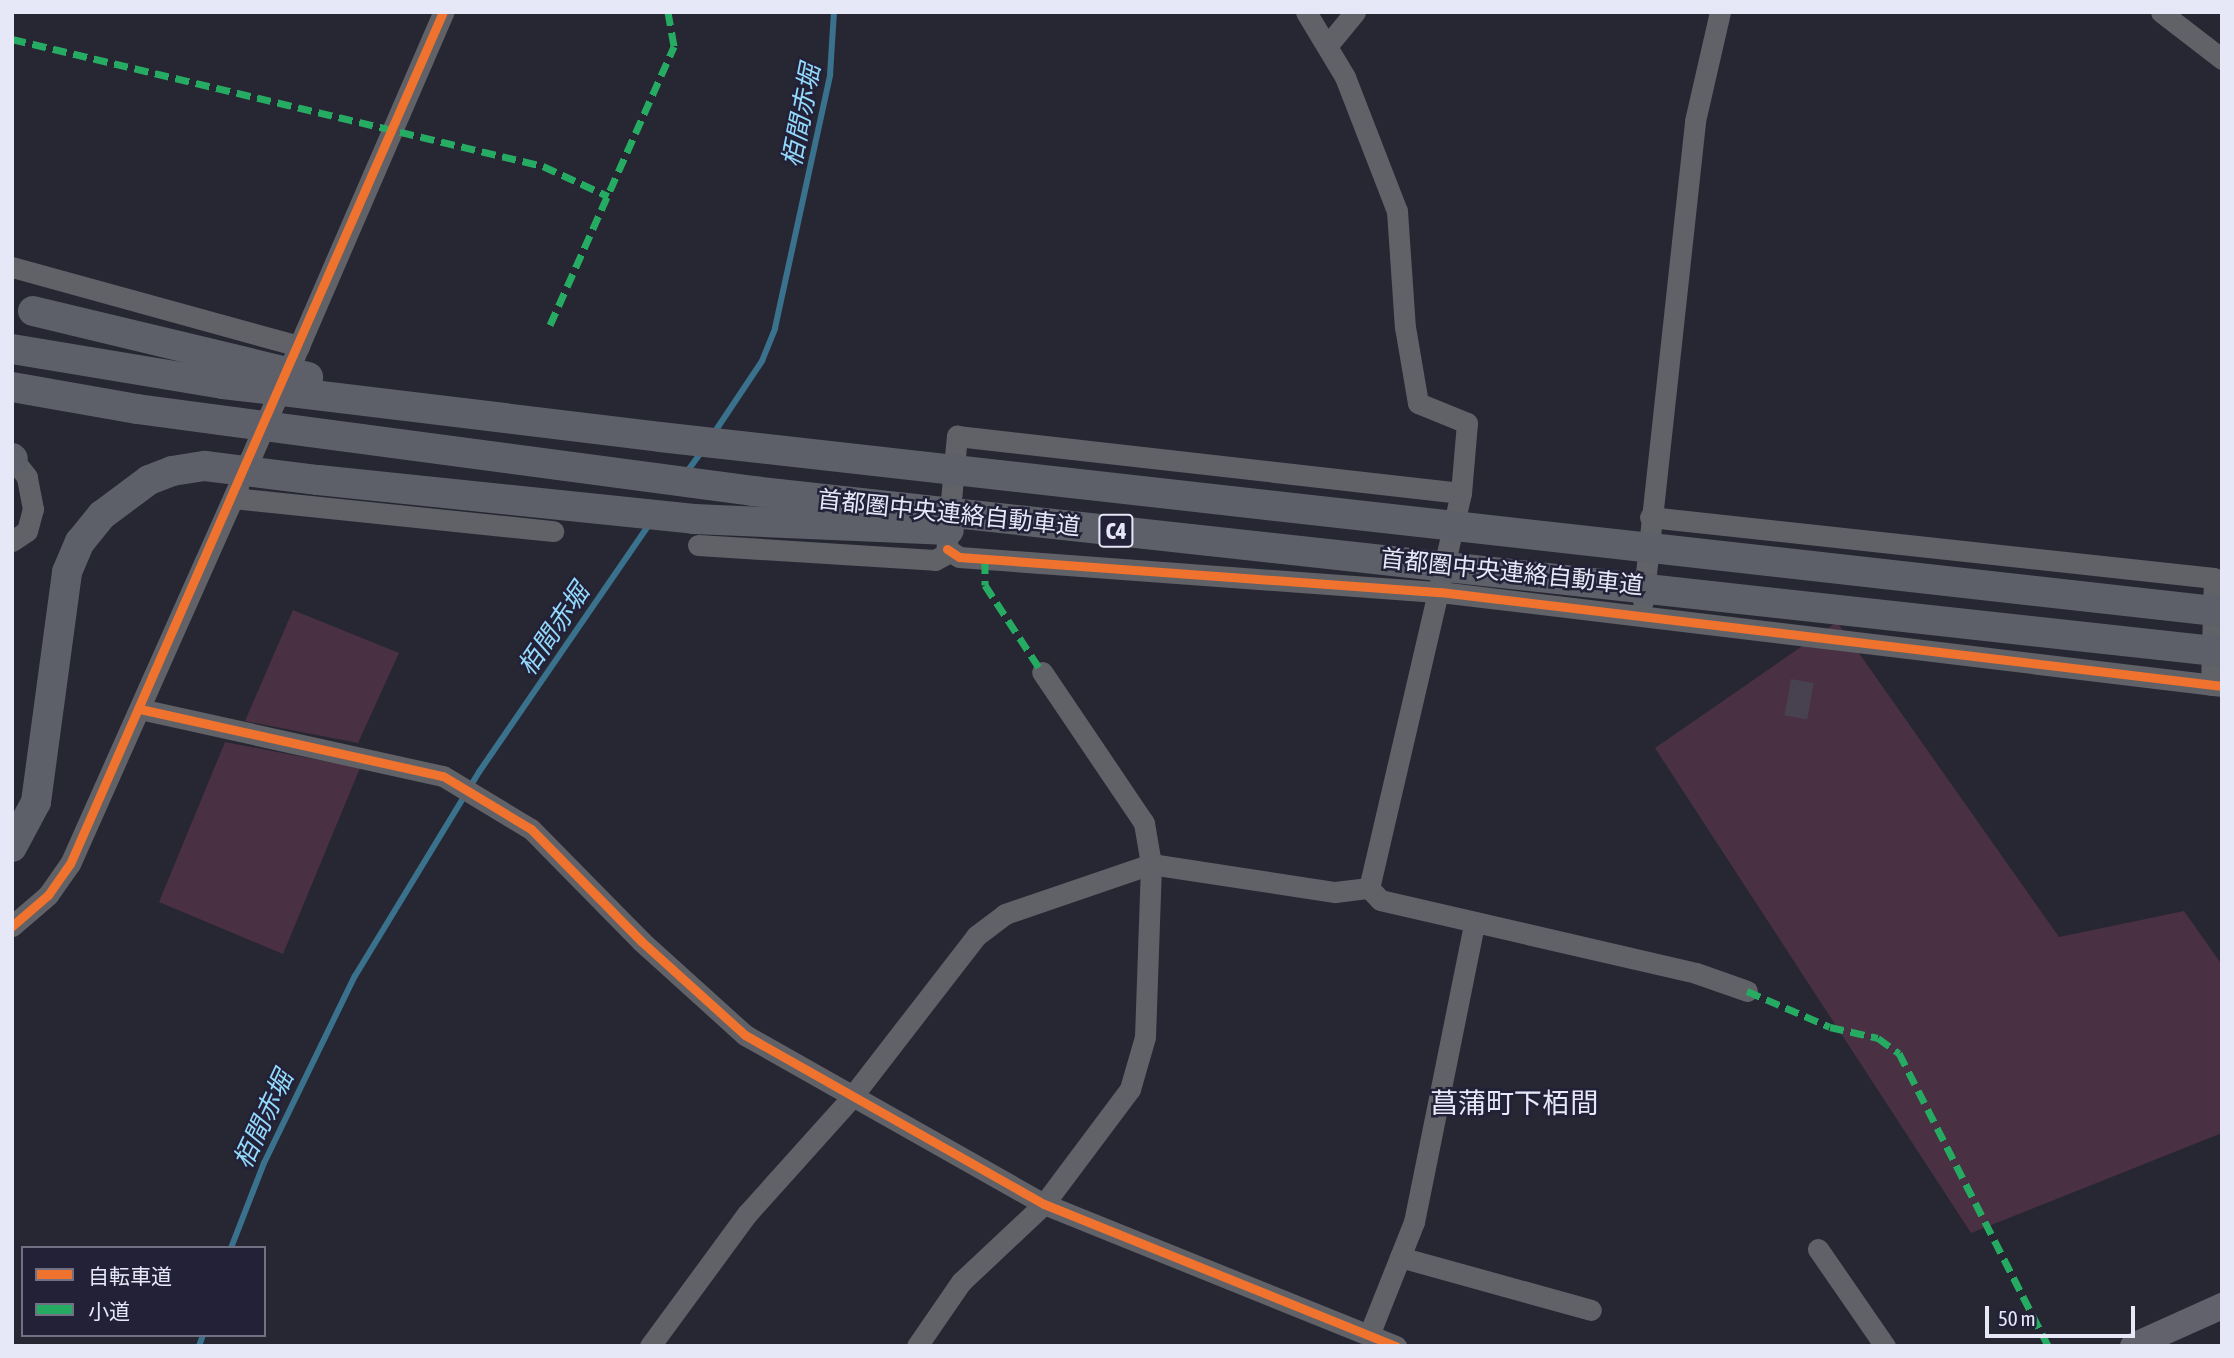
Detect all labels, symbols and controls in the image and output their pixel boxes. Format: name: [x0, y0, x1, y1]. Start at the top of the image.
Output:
water label: 栢間赤堀: [777, 62, 827, 170]
street label: 首都圏中央連絡自動車道: [816, 485, 1082, 541]
road number: C4: [1097, 512, 1135, 551]
street label: 首都圏中央連絡自動車道: [1379, 544, 1645, 600]
water label: 栢間赤堀: [512, 578, 596, 682]
water label: 栢間赤堀: [228, 1066, 300, 1174]
district label: 菖蒲町下栢間: [1430, 1086, 1598, 1120]
legend: [21, 1246, 266, 1337]
text: 自転車道: [88, 1264, 172, 1288]
scale bar: [1989, 1292, 2140, 1336]
text: 小道: [88, 1299, 130, 1323]
text: 50 m: [1998, 1306, 2036, 1330]

